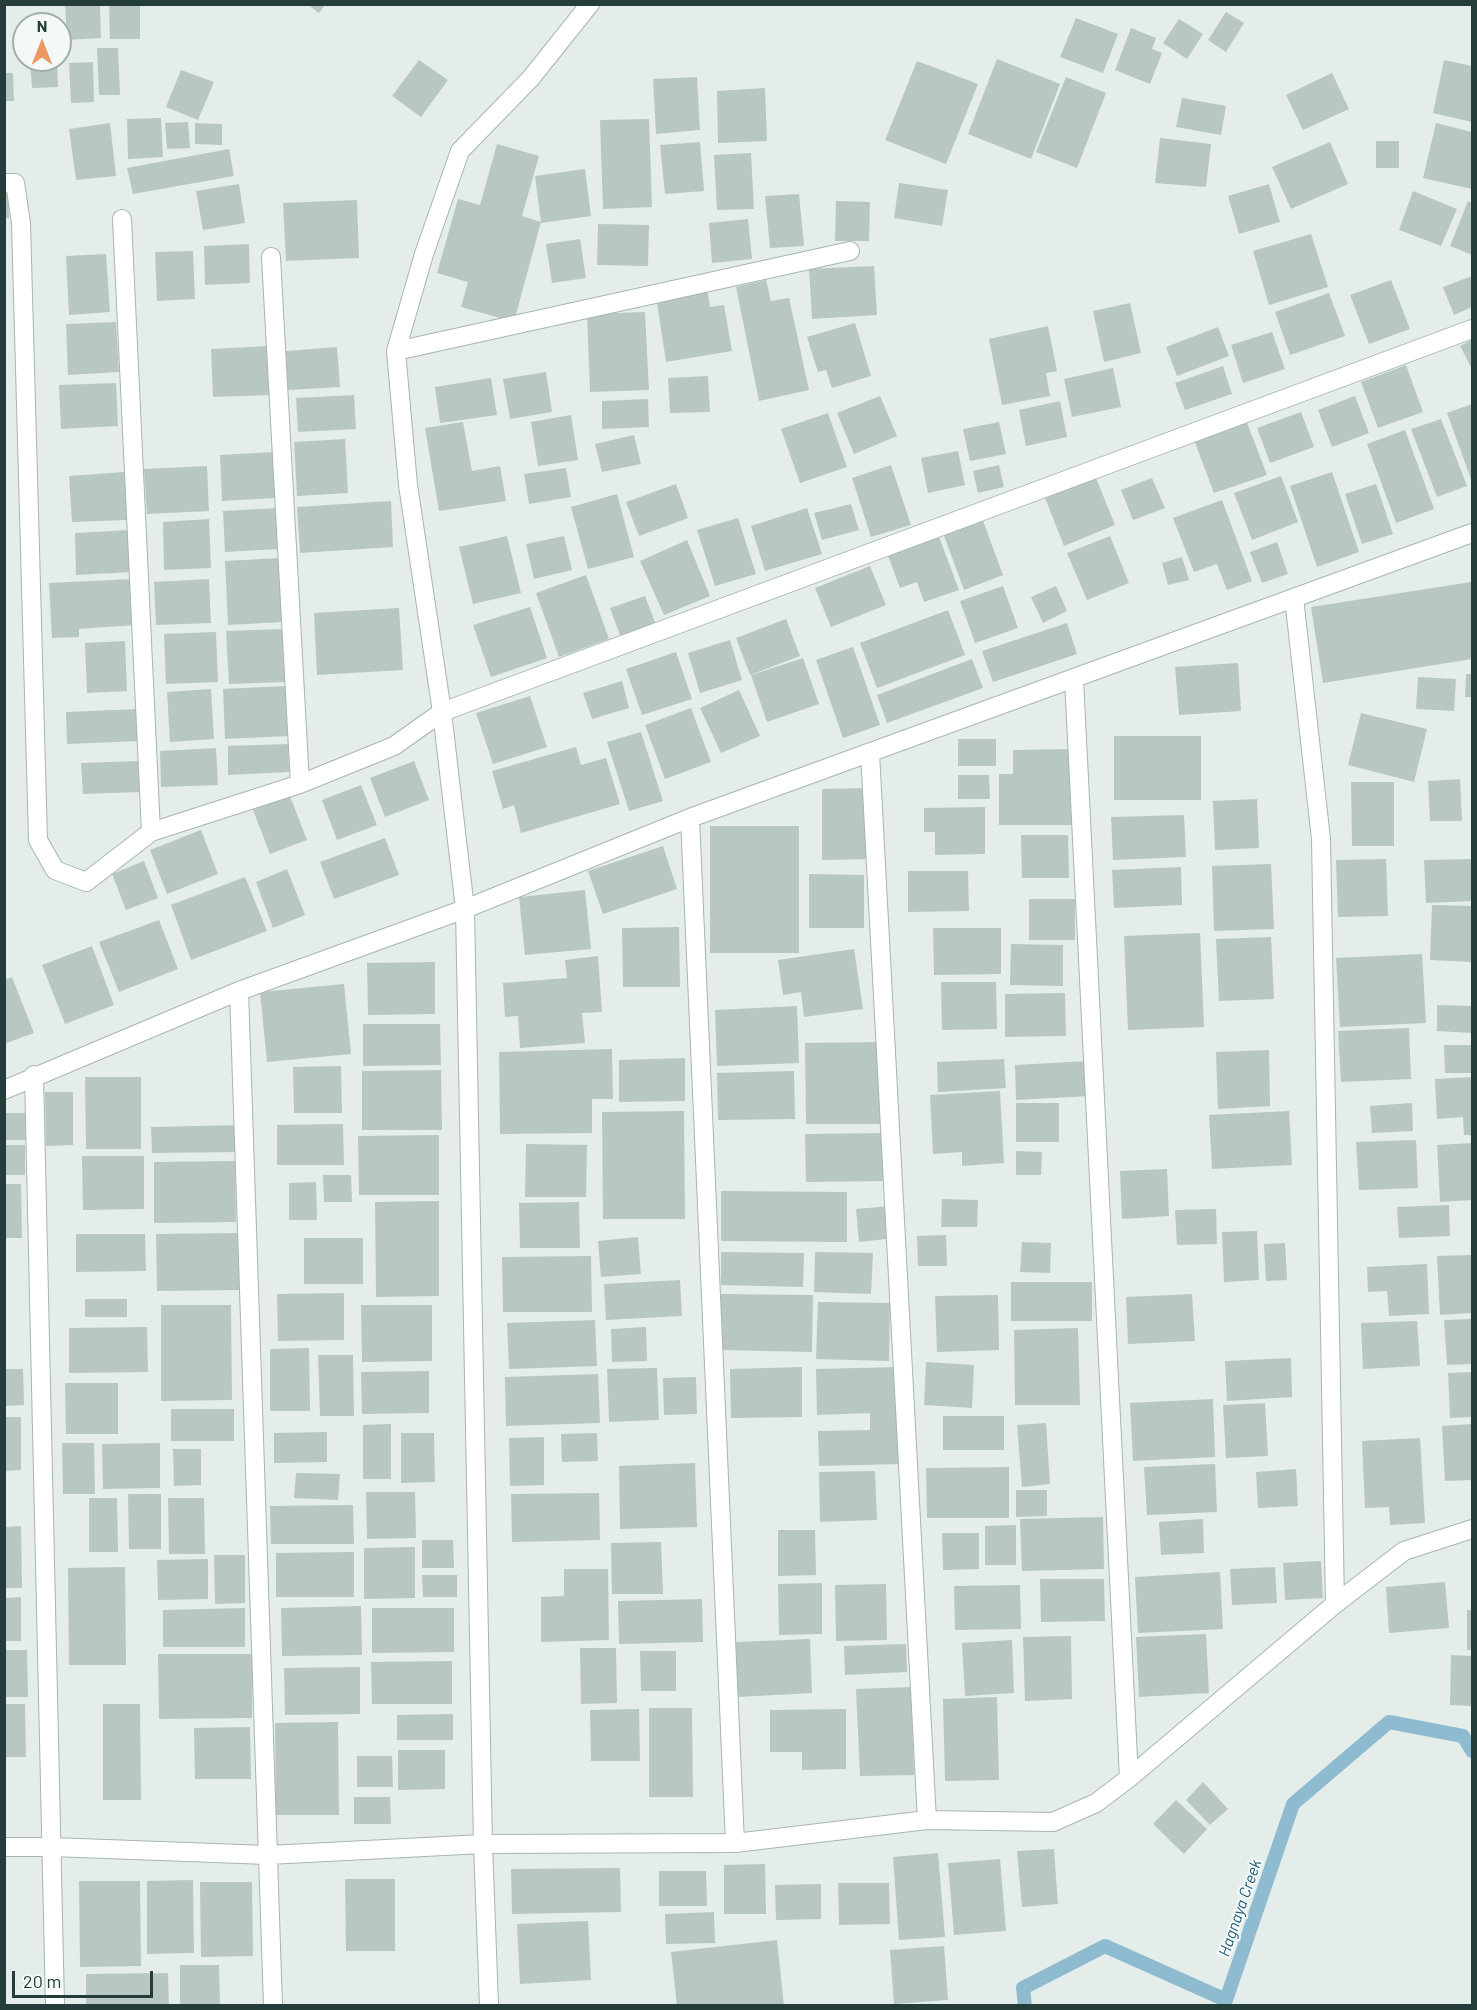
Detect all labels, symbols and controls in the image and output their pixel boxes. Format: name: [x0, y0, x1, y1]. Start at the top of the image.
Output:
north arrow: [12, 12, 72, 72]
text: N: [37, 16, 47, 35]
water label: Hagnaya Creek: [1214, 1857, 1266, 1959]
scale bar: [15, 1959, 156, 1997]
text: 20 m: [23, 1970, 61, 1992]

